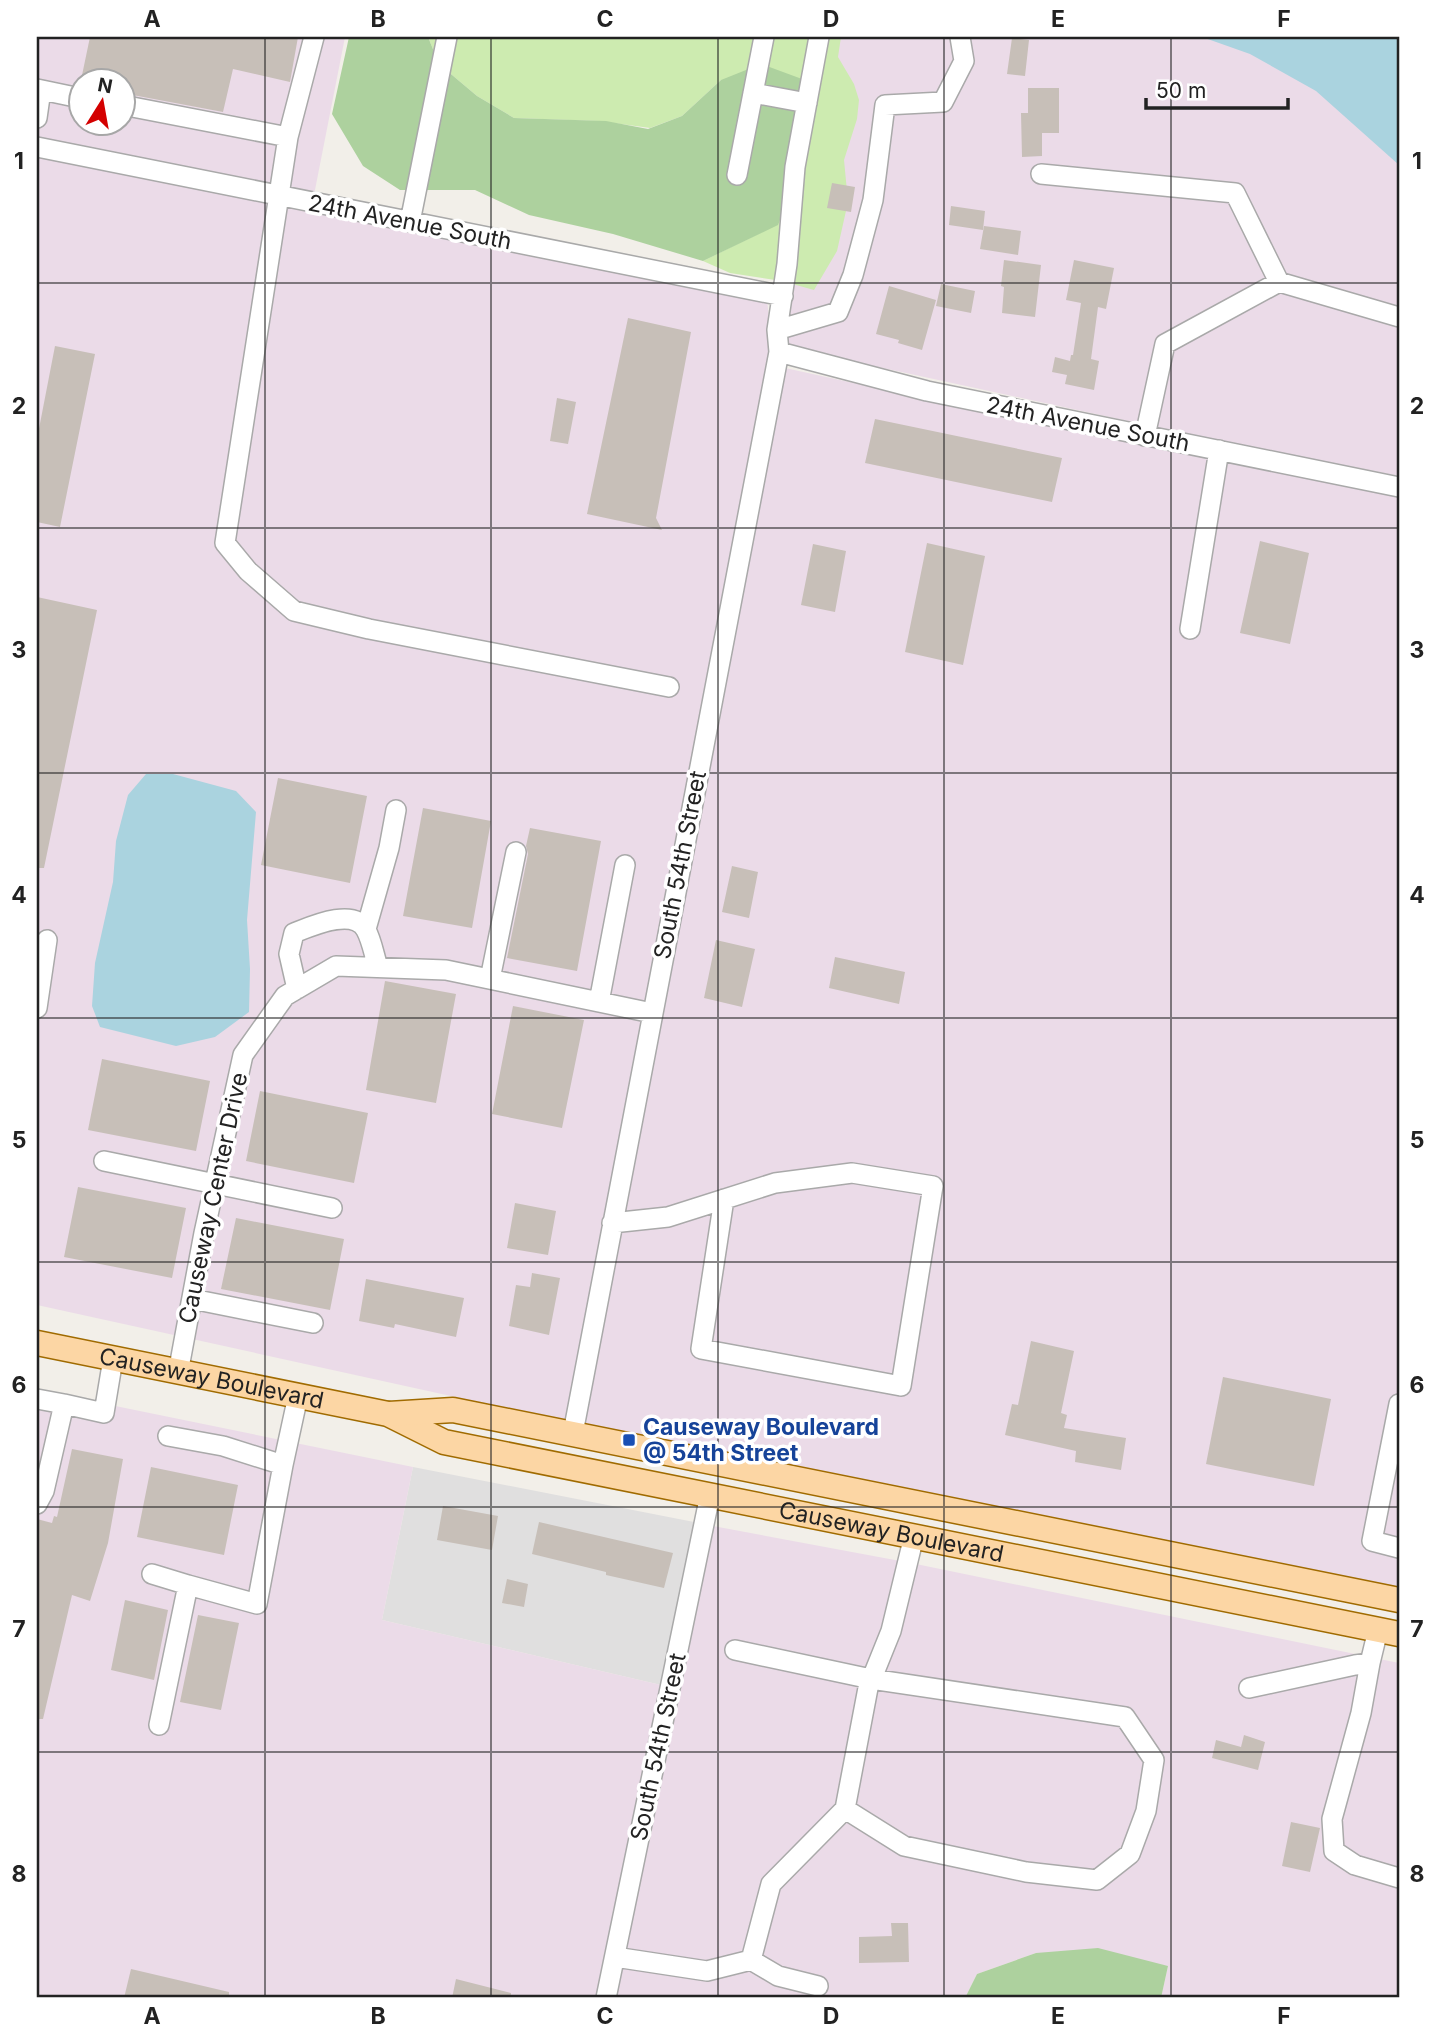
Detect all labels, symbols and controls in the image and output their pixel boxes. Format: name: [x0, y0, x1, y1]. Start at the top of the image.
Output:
text: A: [143, 5, 161, 33]
text: B: [370, 5, 386, 33]
text: C: [596, 5, 614, 33]
text: D: [823, 5, 839, 33]
text: E: [1051, 5, 1065, 33]
text: F: [1277, 5, 1291, 33]
north arrow: [66, 66, 136, 136]
scale bar: [1146, 66, 1287, 110]
text: N: [96, 73, 114, 98]
text: 50 m: [1156, 78, 1206, 103]
text: 1: [14, 147, 24, 175]
text: 1: [1412, 147, 1422, 175]
street label: 24th Avenue South: [306, 189, 514, 255]
street label: 24th Avenue South: [984, 391, 1192, 457]
text: 2: [12, 392, 26, 420]
text: 2: [1410, 392, 1424, 420]
text: 3: [12, 636, 26, 664]
text: 3: [1410, 636, 1424, 664]
street label: South 54th Street: [648, 768, 712, 961]
text: 4: [11, 881, 27, 909]
text: 4: [1409, 881, 1425, 909]
street label: Causeway Center Drive: [173, 1070, 253, 1326]
text: 5: [12, 1126, 26, 1154]
text: 5: [1410, 1126, 1424, 1154]
street label: Causeway Boulevard: [97, 1342, 326, 1415]
text: 6: [12, 1371, 26, 1399]
text: 6: [1410, 1371, 1424, 1399]
place label: Causeway Boulevard @ 54th Street: [643, 1413, 879, 1467]
marker: Causeway Boulevard @ 54th Street: [621, 1432, 637, 1448]
street label: Causeway Boulevard: [777, 1496, 1006, 1568]
text: 7: [12, 1615, 26, 1643]
text: 7: [1410, 1615, 1424, 1643]
street label: South 54th Street: [624, 1650, 692, 1843]
text: 8: [12, 1860, 26, 1888]
text: 8: [1410, 1860, 1424, 1888]
text: A: [143, 2002, 161, 2030]
text: B: [370, 2002, 386, 2030]
text: C: [596, 2002, 614, 2030]
text: D: [823, 2002, 839, 2030]
text: E: [1051, 2002, 1065, 2030]
text: F: [1277, 2002, 1291, 2030]

